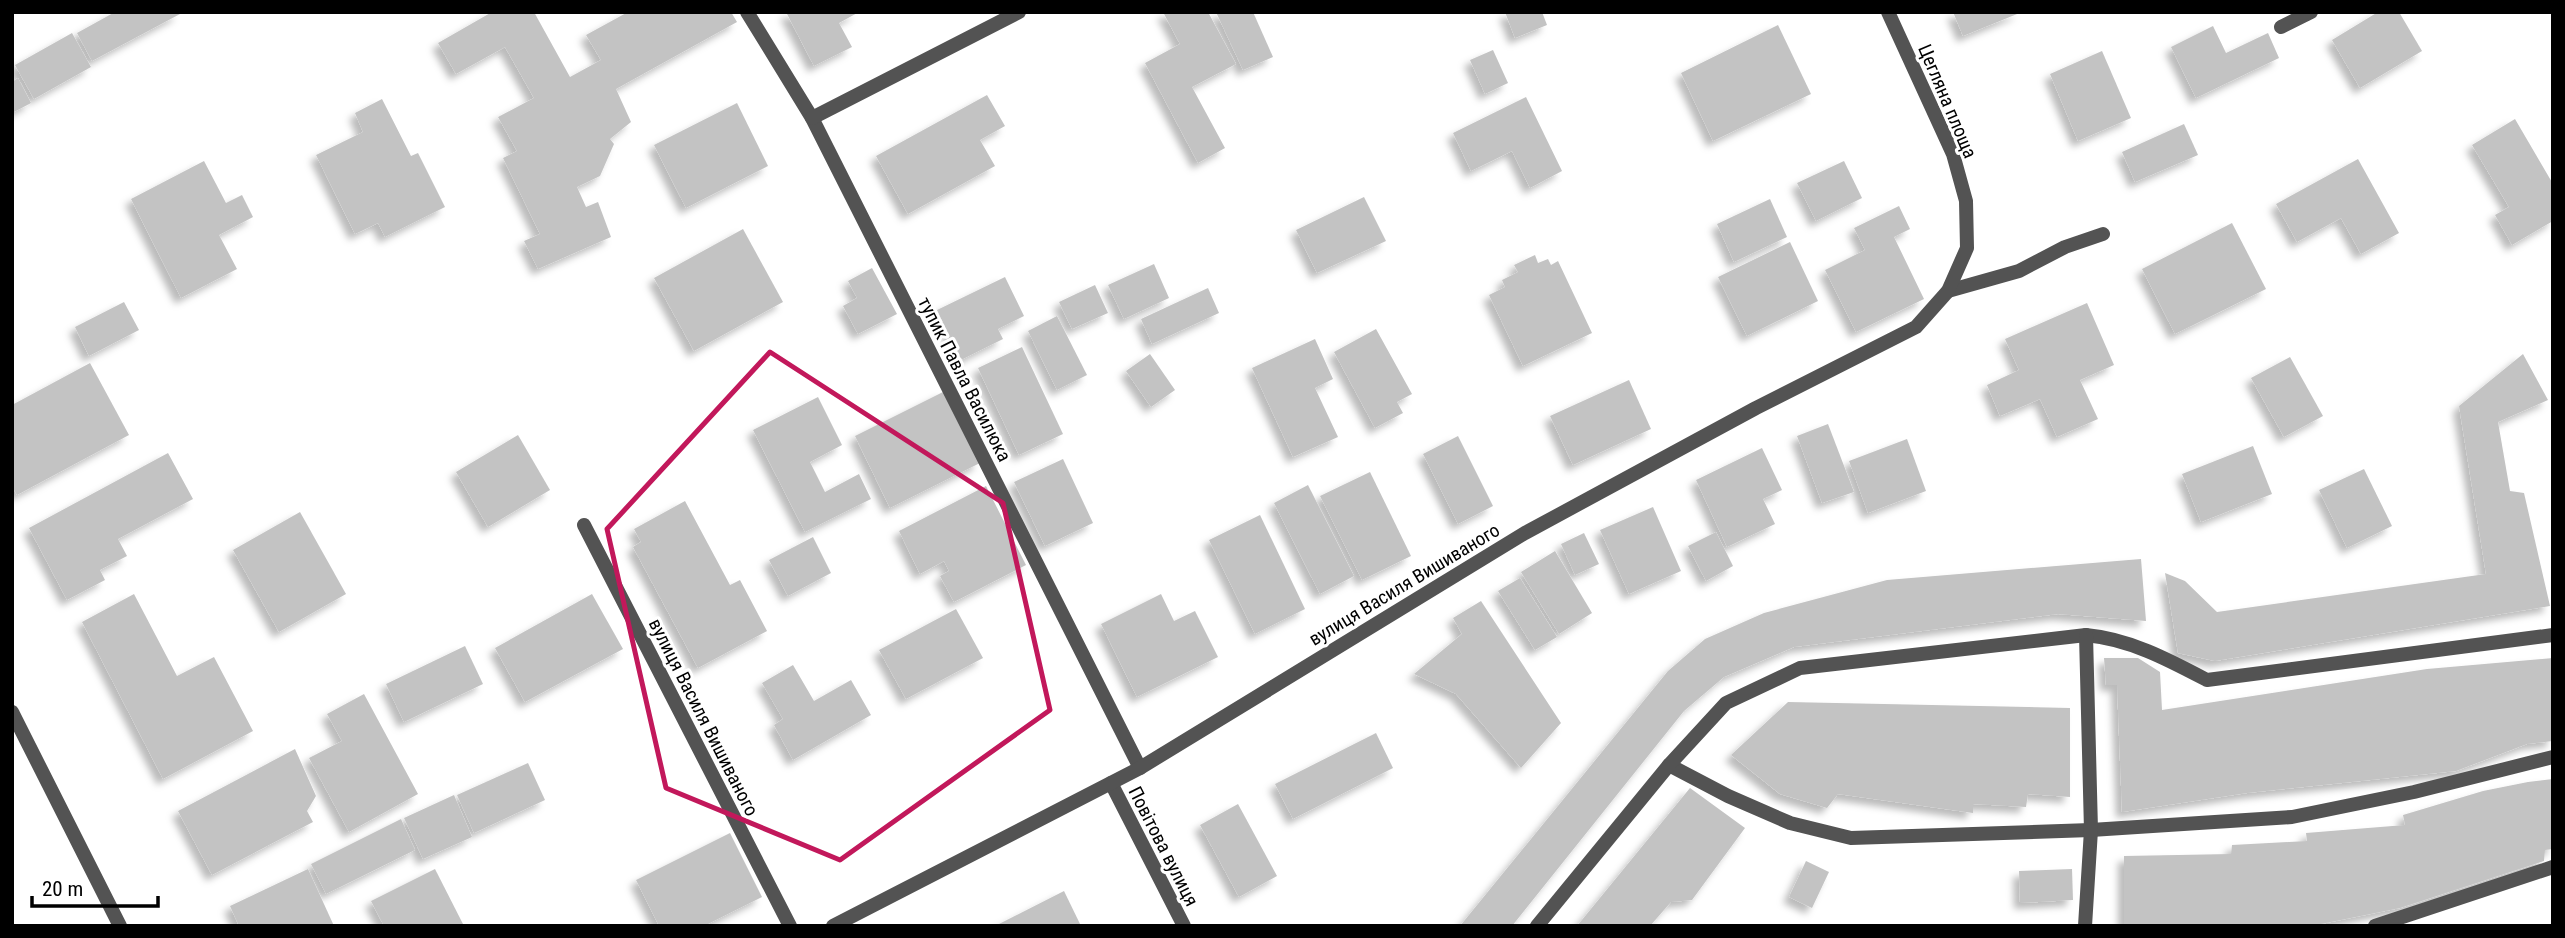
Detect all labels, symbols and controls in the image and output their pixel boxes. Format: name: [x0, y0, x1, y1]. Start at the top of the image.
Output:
street label: Цегляна площа: [1913, 41, 1982, 162]
street label: тупик Павла Василюка: [913, 293, 1016, 465]
street label: вулиця Василя Вишиваного: [1305, 518, 1504, 651]
street label: вулиця Василя Вишиваного: [644, 615, 763, 820]
street label: Повітова вулиця: [1124, 783, 1204, 910]
scale bar: [32, 864, 158, 908]
text: 20 m: [42, 877, 83, 901]

